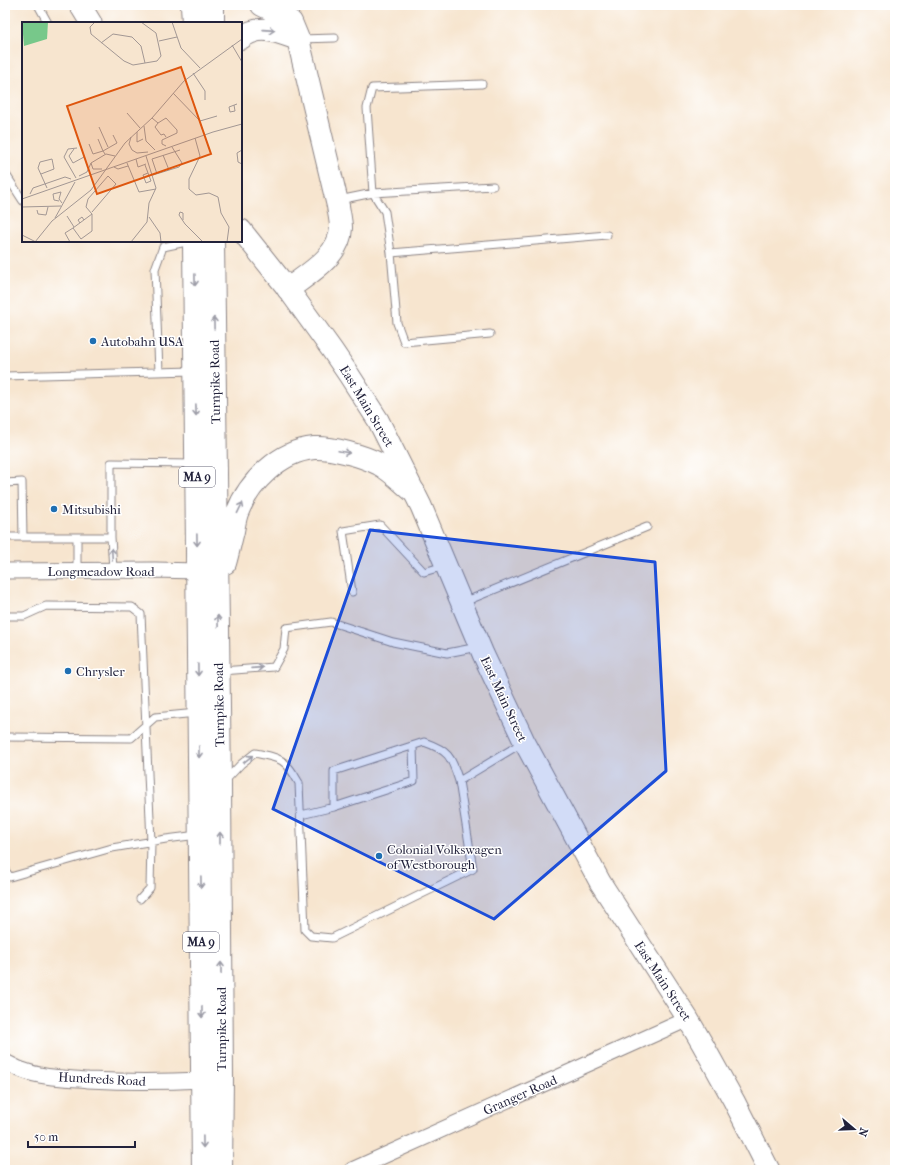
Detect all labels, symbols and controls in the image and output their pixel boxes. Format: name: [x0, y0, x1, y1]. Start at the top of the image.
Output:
inset map: [22, 22, 242, 242]
one-way arrow: [262, 27, 275, 34]
one-way arrow: [191, 273, 199, 286]
one-way arrow: [210, 317, 218, 330]
place label: Autobahn USA: [100, 334, 184, 349]
marker: Autobahn USA: [88, 336, 98, 346]
street label: Turnpike Road: [207, 339, 223, 424]
street label: East Main Street: [337, 362, 397, 450]
one-way arrow: [192, 403, 200, 416]
one-way arrow: [337, 449, 350, 457]
road number: MA 9: [179, 467, 215, 487]
place label: Mitsubishi: [62, 502, 121, 517]
one-way arrow: [237, 502, 244, 514]
marker: Mitsubishi: [49, 504, 59, 514]
one-way arrow: [193, 533, 201, 546]
one-way arrow: [108, 547, 116, 560]
street label: Longmeadow Road: [48, 564, 155, 579]
one-way arrow: [214, 615, 221, 628]
street label: East Main Street: [478, 654, 531, 744]
street label: Turnpike Road: [211, 662, 227, 747]
one-way arrow: [194, 663, 202, 676]
place label: Chrysler: [76, 664, 125, 679]
one-way arrow: [250, 665, 263, 672]
marker: Chrysler: [63, 666, 73, 676]
one-way arrow: [195, 745, 203, 758]
one-way arrow: [243, 754, 254, 763]
one-way arrow: [216, 832, 224, 845]
place label: Colonial Volkswagen of Westborough: [387, 842, 502, 872]
marker: Colonial Volkswagen of Westborough: [374, 851, 384, 861]
one-way arrow: [197, 875, 205, 888]
road number: MA 9: [183, 932, 219, 952]
street label: East Main Street: [632, 938, 695, 1024]
one-way arrow: [217, 962, 225, 975]
street label: Turnpike Road: [214, 986, 229, 1071]
one-way arrow: [198, 1005, 206, 1018]
street label: Hundreds Road: [58, 1069, 147, 1089]
street label: Granger Road: [481, 1072, 560, 1118]
north arrow: [834, 1109, 874, 1149]
scale bar: [28, 1123, 135, 1149]
text: N: [855, 1126, 870, 1139]
text: 50 m: [34, 1130, 58, 1144]
one-way arrow: [199, 1135, 207, 1148]

